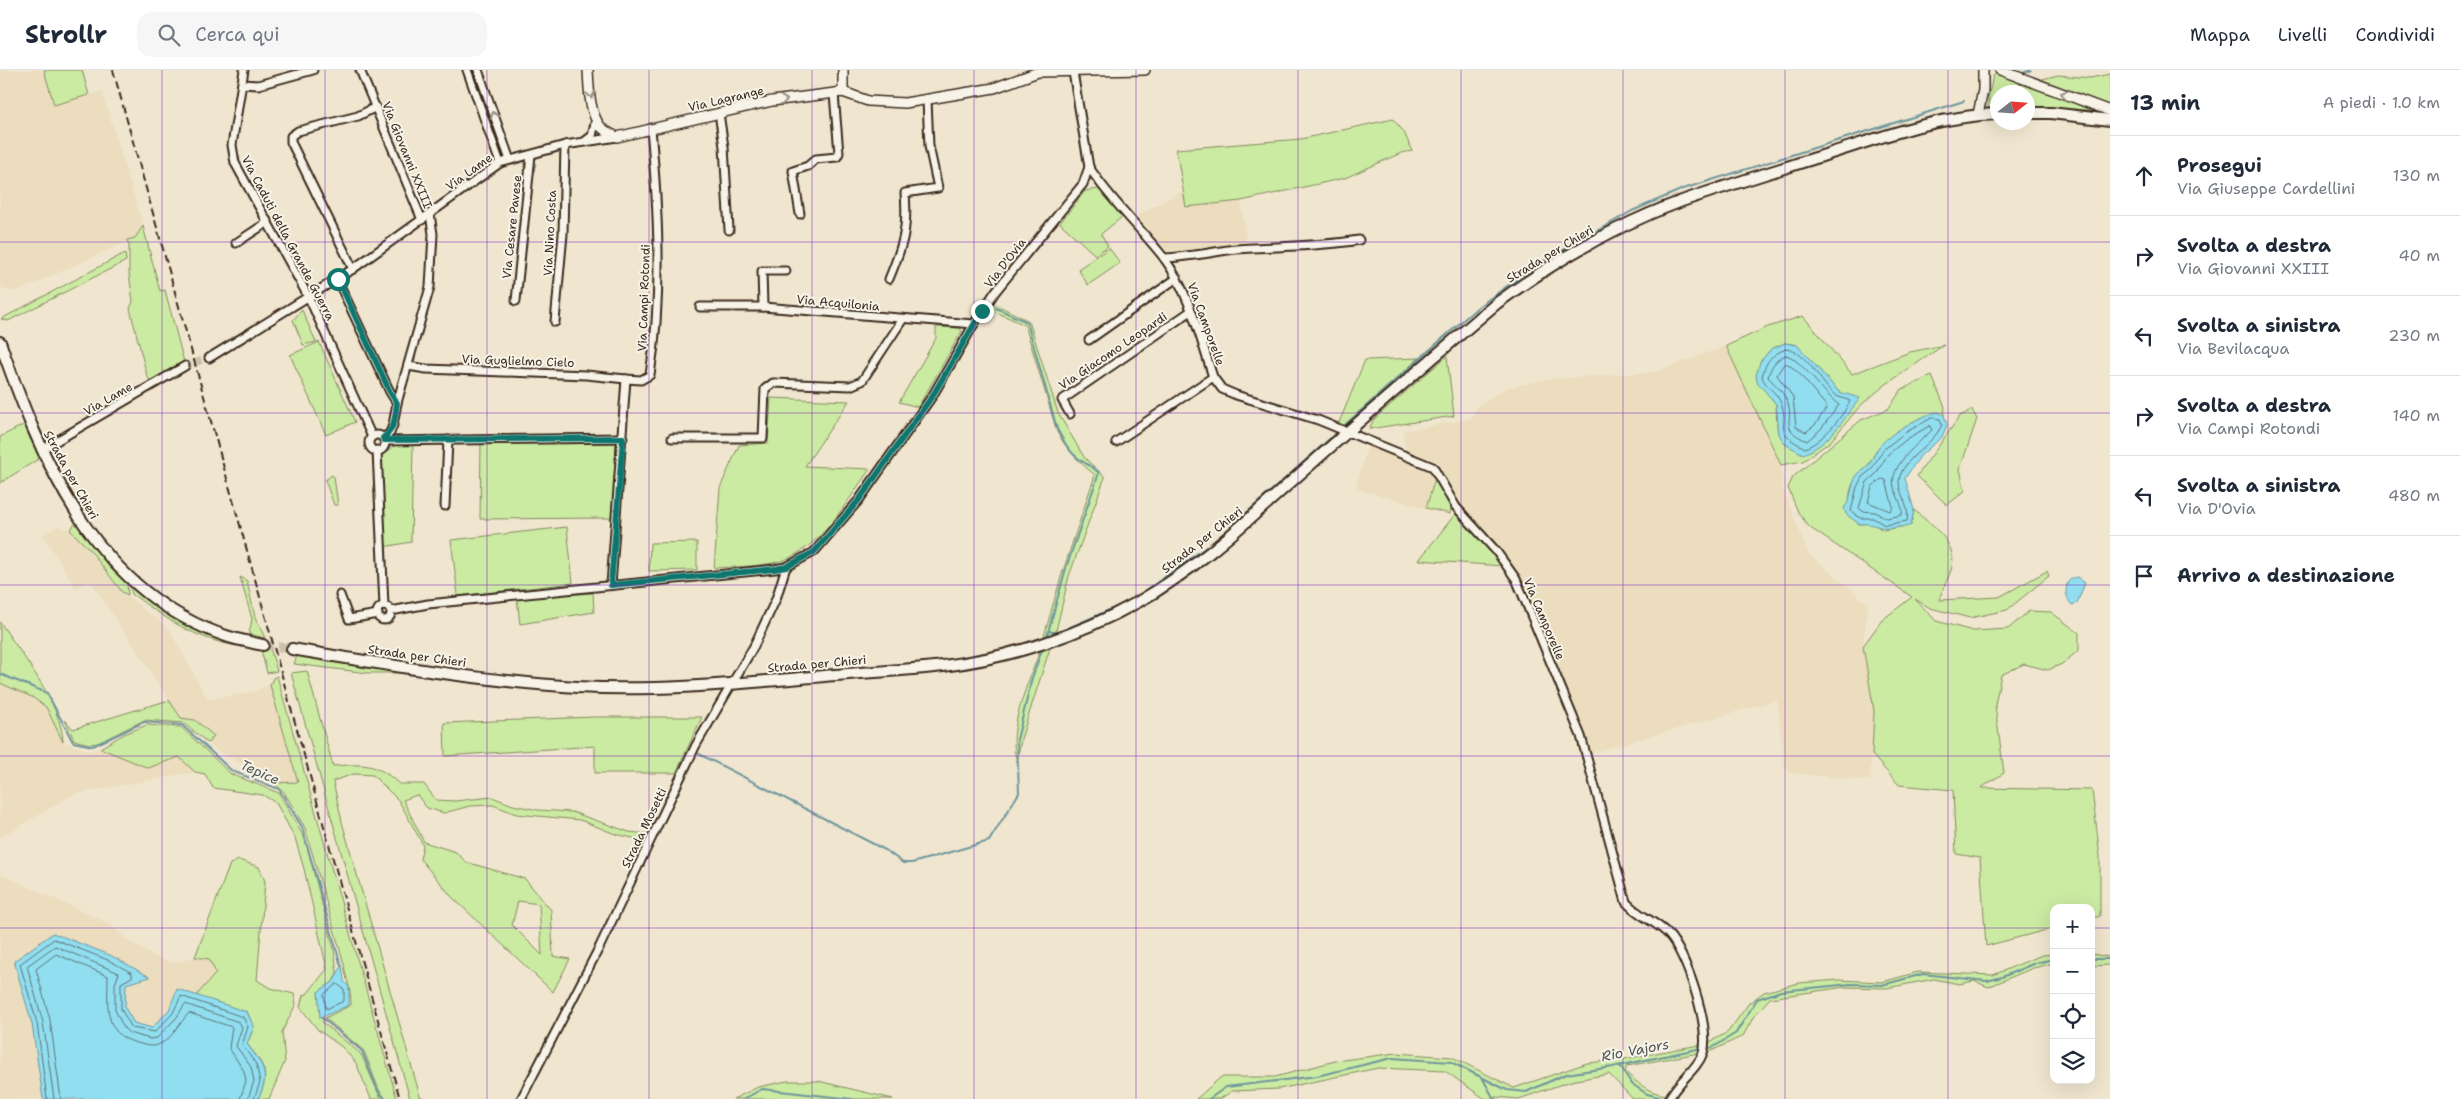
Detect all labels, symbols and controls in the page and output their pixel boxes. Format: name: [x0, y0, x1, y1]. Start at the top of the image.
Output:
search box: [137, 12, 487, 57]
text: Strollr: [25, 19, 107, 51]
icon: search: [155, 21, 183, 49]
text: Cerca qui: [195, 22, 280, 47]
text: Mappa: [2190, 23, 2250, 47]
text: Livelli: [2278, 23, 2327, 47]
text: Condividi: [2355, 23, 2435, 47]
street label: Via Lagrange: [686, 82, 766, 116]
north arrow: [1990, 85, 2035, 130]
text: 13 min: [2130, 89, 2200, 117]
one-way arrow: [585, 90, 595, 99]
one-way arrow: [2060, 90, 2069, 100]
text: A piedi · 1.0 km: [2323, 92, 2440, 113]
one-way arrow: [780, 95, 788, 106]
street label: Via Giovanni XXIII: [378, 99, 436, 211]
one-way arrow: [490, 111, 500, 120]
street label: Via Lame: [443, 150, 496, 194]
street label: Via Caduti della Grande Guerra: [238, 153, 339, 324]
text: Prosegui: [2177, 153, 2262, 178]
icon: ahead: [2130, 162, 2158, 190]
text: 130 m: [2393, 165, 2440, 186]
street label: Via Cesare Pavese: [499, 174, 525, 280]
text: Via Giuseppe Cardellini: [2177, 178, 2355, 199]
street label: Via Nino Costa: [540, 189, 560, 276]
street label: Strada per Chieri: [1503, 222, 1597, 286]
text: Svolta a destra: [2177, 233, 2331, 258]
street label: Via D'Ovia: [981, 234, 1030, 291]
icon: right: [2130, 242, 2158, 270]
street label: Via Campi Rotondi: [634, 244, 654, 352]
text: 40 m: [2398, 245, 2440, 266]
text: Via Giovanni XXIII: [2177, 258, 2329, 279]
route start: [327, 268, 350, 291]
street label: Via Camporelle: [1184, 280, 1229, 368]
street label: Via Acquilonia: [796, 291, 881, 315]
route end: [971, 300, 994, 323]
street label: Via Giacomo Leopardi: [1056, 309, 1170, 393]
text: Svolta a sinistra: [2177, 313, 2340, 338]
icon: left: [2130, 322, 2158, 350]
text: 230 m: [2388, 325, 2440, 346]
text: Via Bevilacqua: [2177, 338, 2289, 359]
street label: Via Guglielmo Cielo: [461, 351, 575, 371]
street label: Via Lame: [81, 379, 135, 419]
text: Svolta a destra: [2177, 393, 2331, 418]
icon: right: [2130, 402, 2158, 430]
text: 140 m: [2393, 405, 2440, 426]
text: Via Campi Rotondi: [2177, 418, 2320, 439]
street label: Strada per Chieri: [40, 428, 102, 522]
text: Svolta a sinistra: [2177, 473, 2340, 498]
icon: left: [2130, 482, 2158, 510]
text: 480 m: [2388, 485, 2440, 506]
text: Via D'Ovia: [2177, 498, 2256, 519]
street label: Strada per Chieri: [1158, 503, 1246, 577]
icon: arrive: [2130, 562, 2158, 590]
text: Arrivo a destinazione: [2177, 563, 2395, 588]
street label: Via Camporelle: [1520, 576, 1569, 663]
street label: Strada per Chieri: [367, 641, 467, 671]
street label: Strada per Chieri: [767, 652, 867, 676]
water label: Tepice: [238, 755, 283, 789]
street label: Strada Mosetti: [618, 785, 670, 871]
map controls: [2050, 904, 2095, 1084]
button: +: [2050, 904, 2095, 949]
button: −: [2050, 949, 2095, 994]
button: locate: [2050, 994, 2095, 1039]
water label: Rio Vajors: [1599, 1035, 1671, 1065]
button: layers: [2050, 1039, 2095, 1084]

